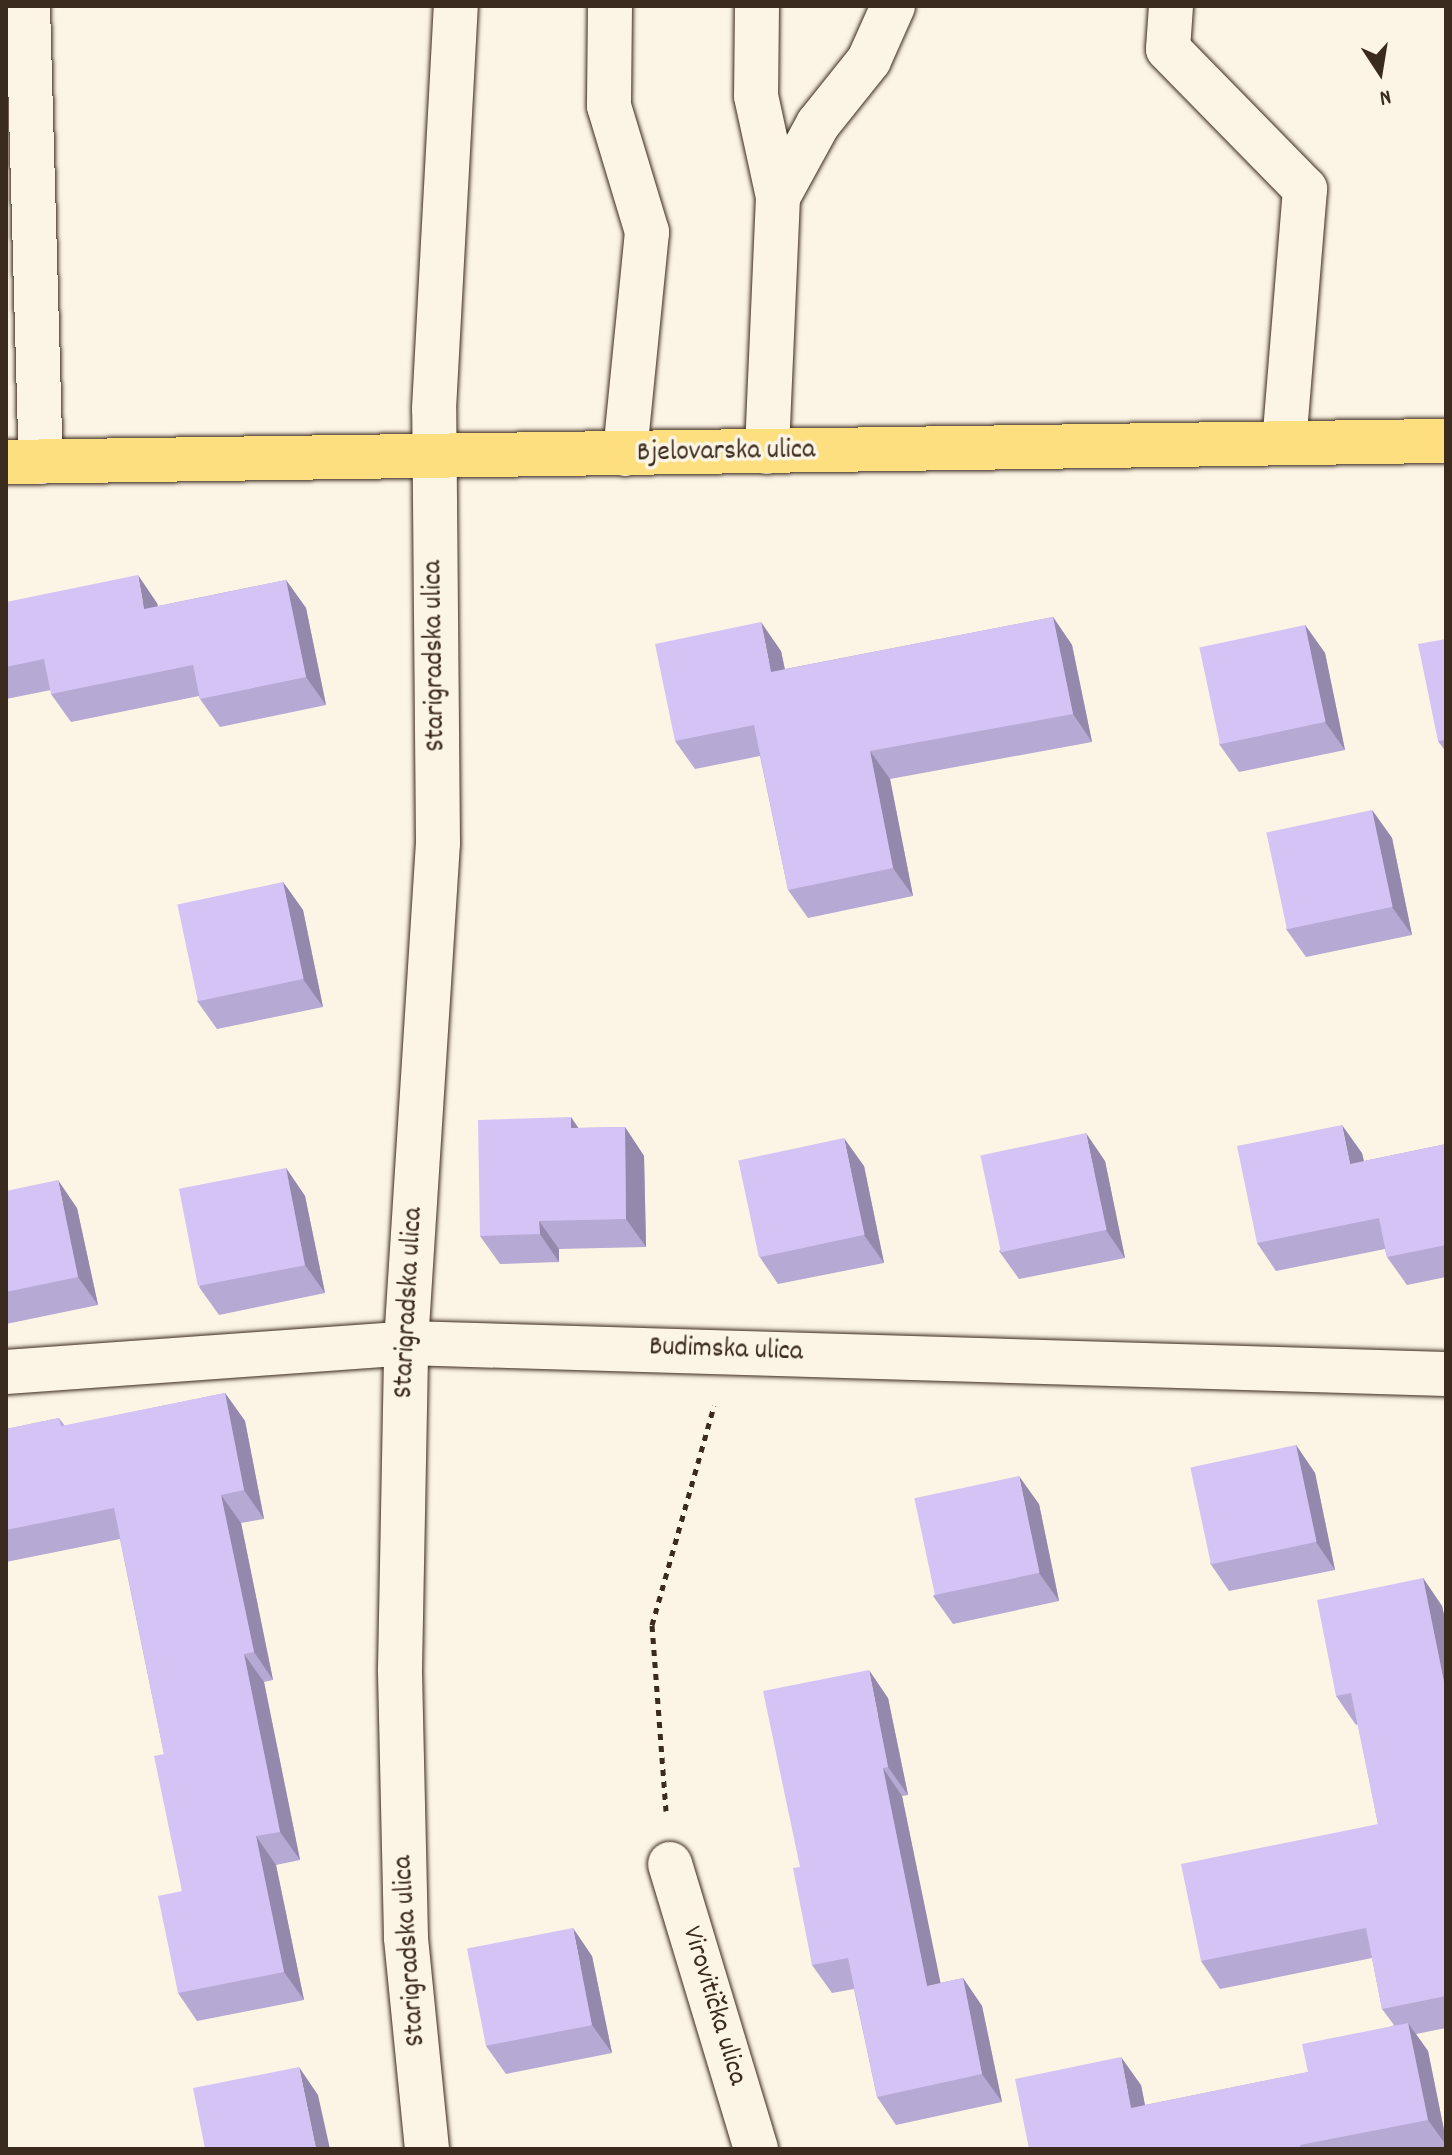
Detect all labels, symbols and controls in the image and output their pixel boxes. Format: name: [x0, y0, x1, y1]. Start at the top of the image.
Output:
north arrow: [1340, 32, 1420, 112]
text: N: [1377, 80, 1394, 112]
street label: Bjelovarska ulica: [637, 435, 815, 471]
street label: Starigradska ulica: [418, 560, 454, 752]
street label: Starigradska ulica: [388, 1207, 432, 1399]
street label: Budimska ulica: [649, 1332, 803, 1370]
street label: Starigradska ulica: [388, 1854, 434, 2048]
street label: Virovitička ulica: [673, 1923, 753, 2089]

